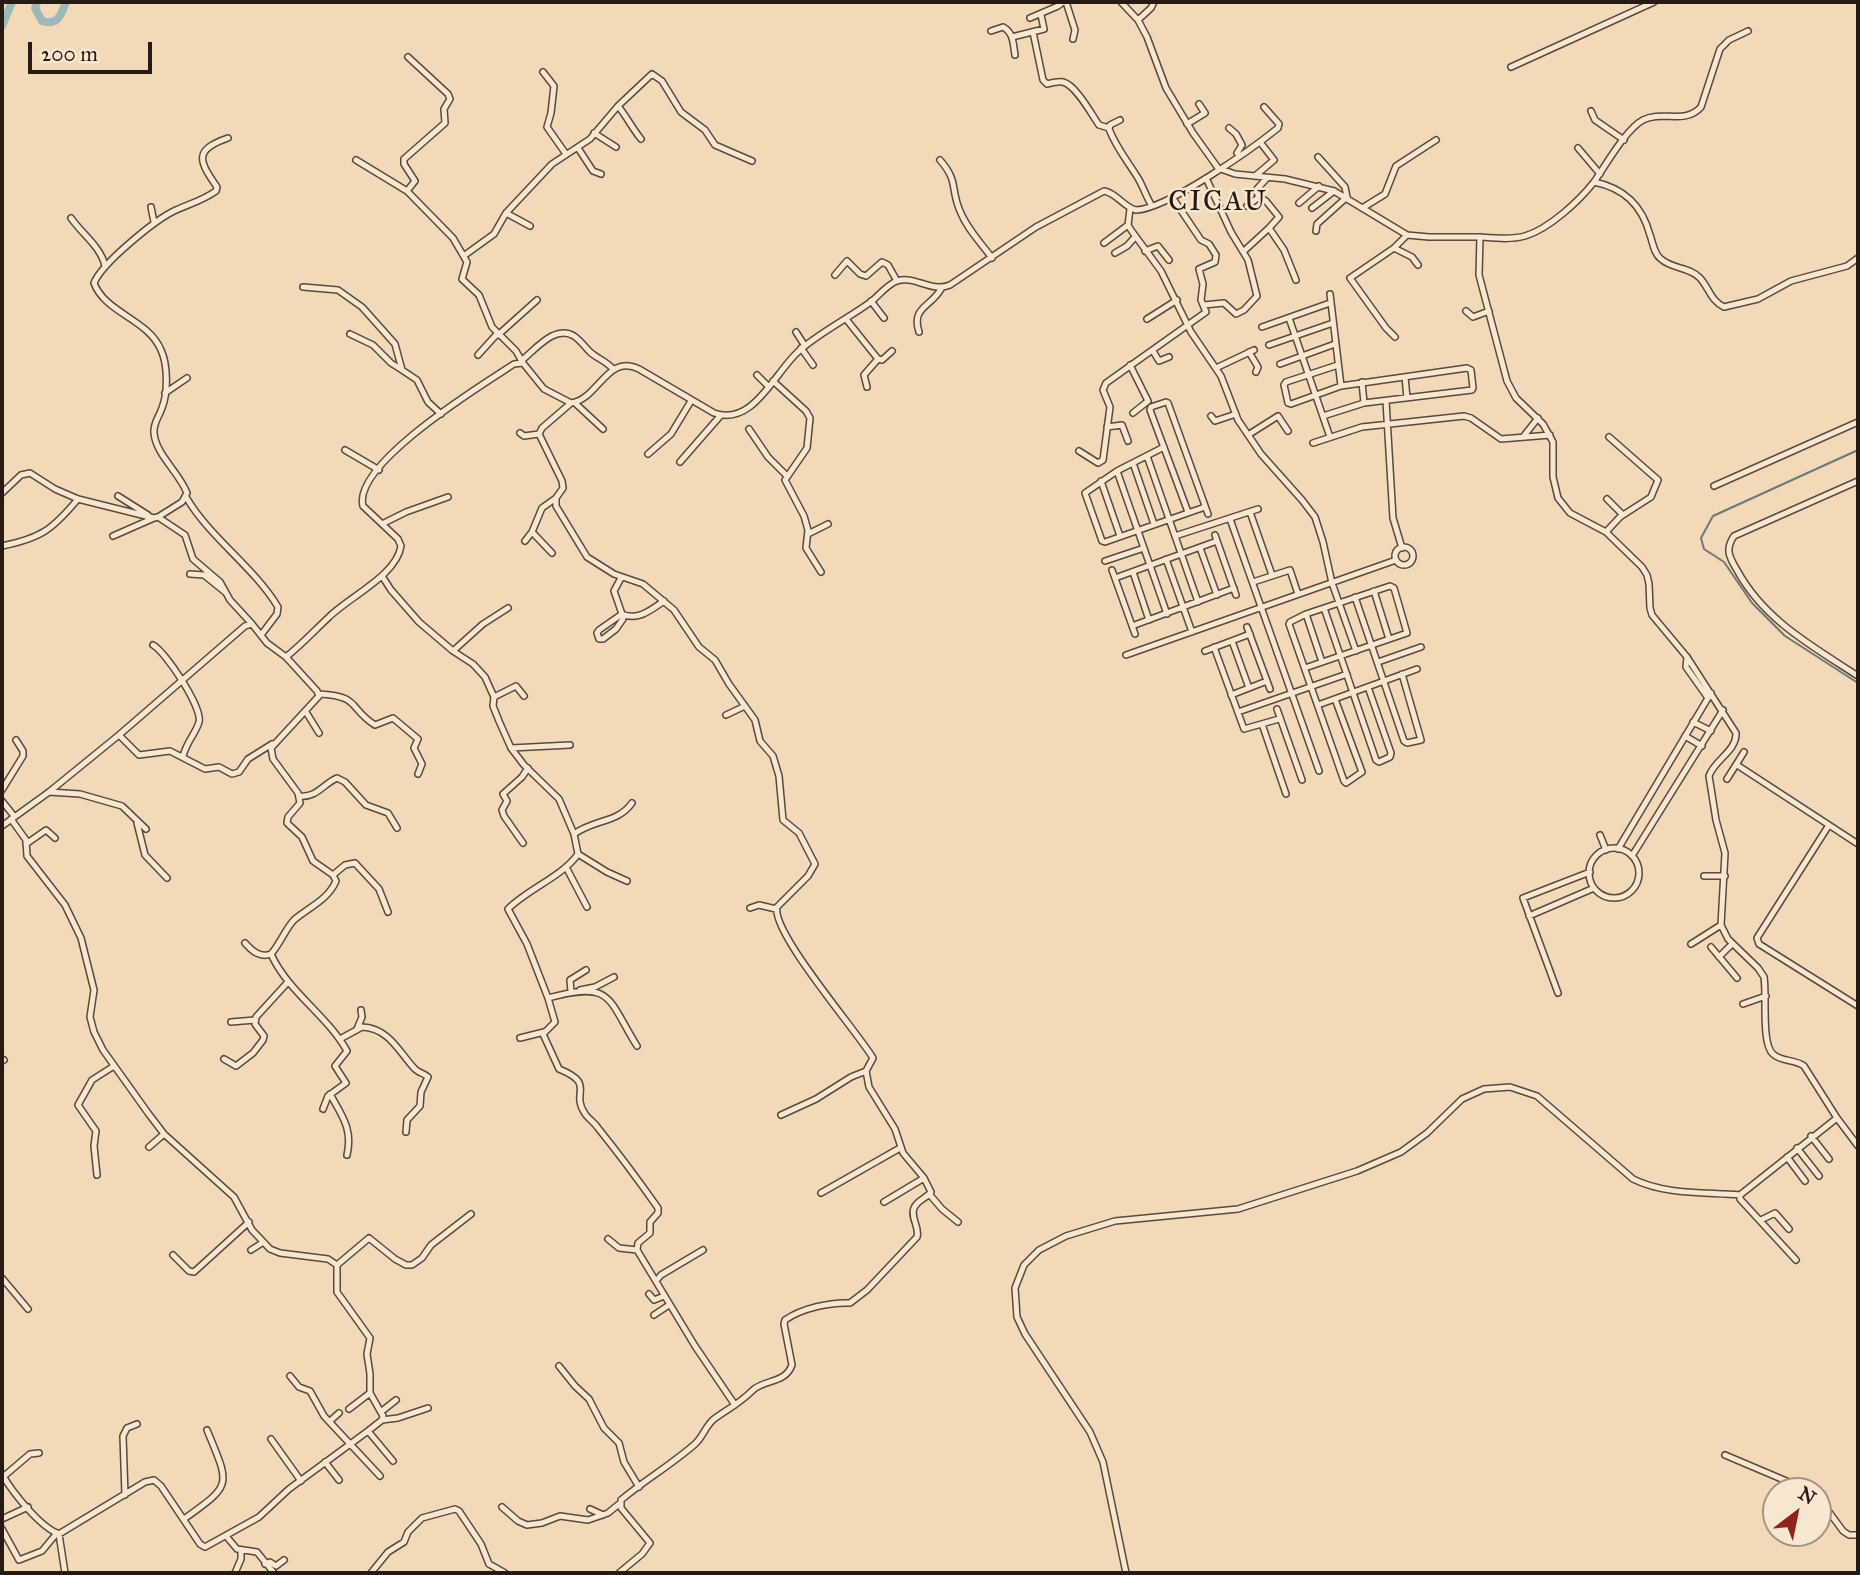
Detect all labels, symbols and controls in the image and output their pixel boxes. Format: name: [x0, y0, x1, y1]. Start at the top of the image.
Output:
scale bar: [32, 28, 156, 72]
text: 200 m: [41, 41, 98, 67]
district label: CICAU: [1169, 186, 1267, 220]
north arrow: [1762, 1477, 1832, 1547]
text: N: [1794, 1481, 1820, 1509]

